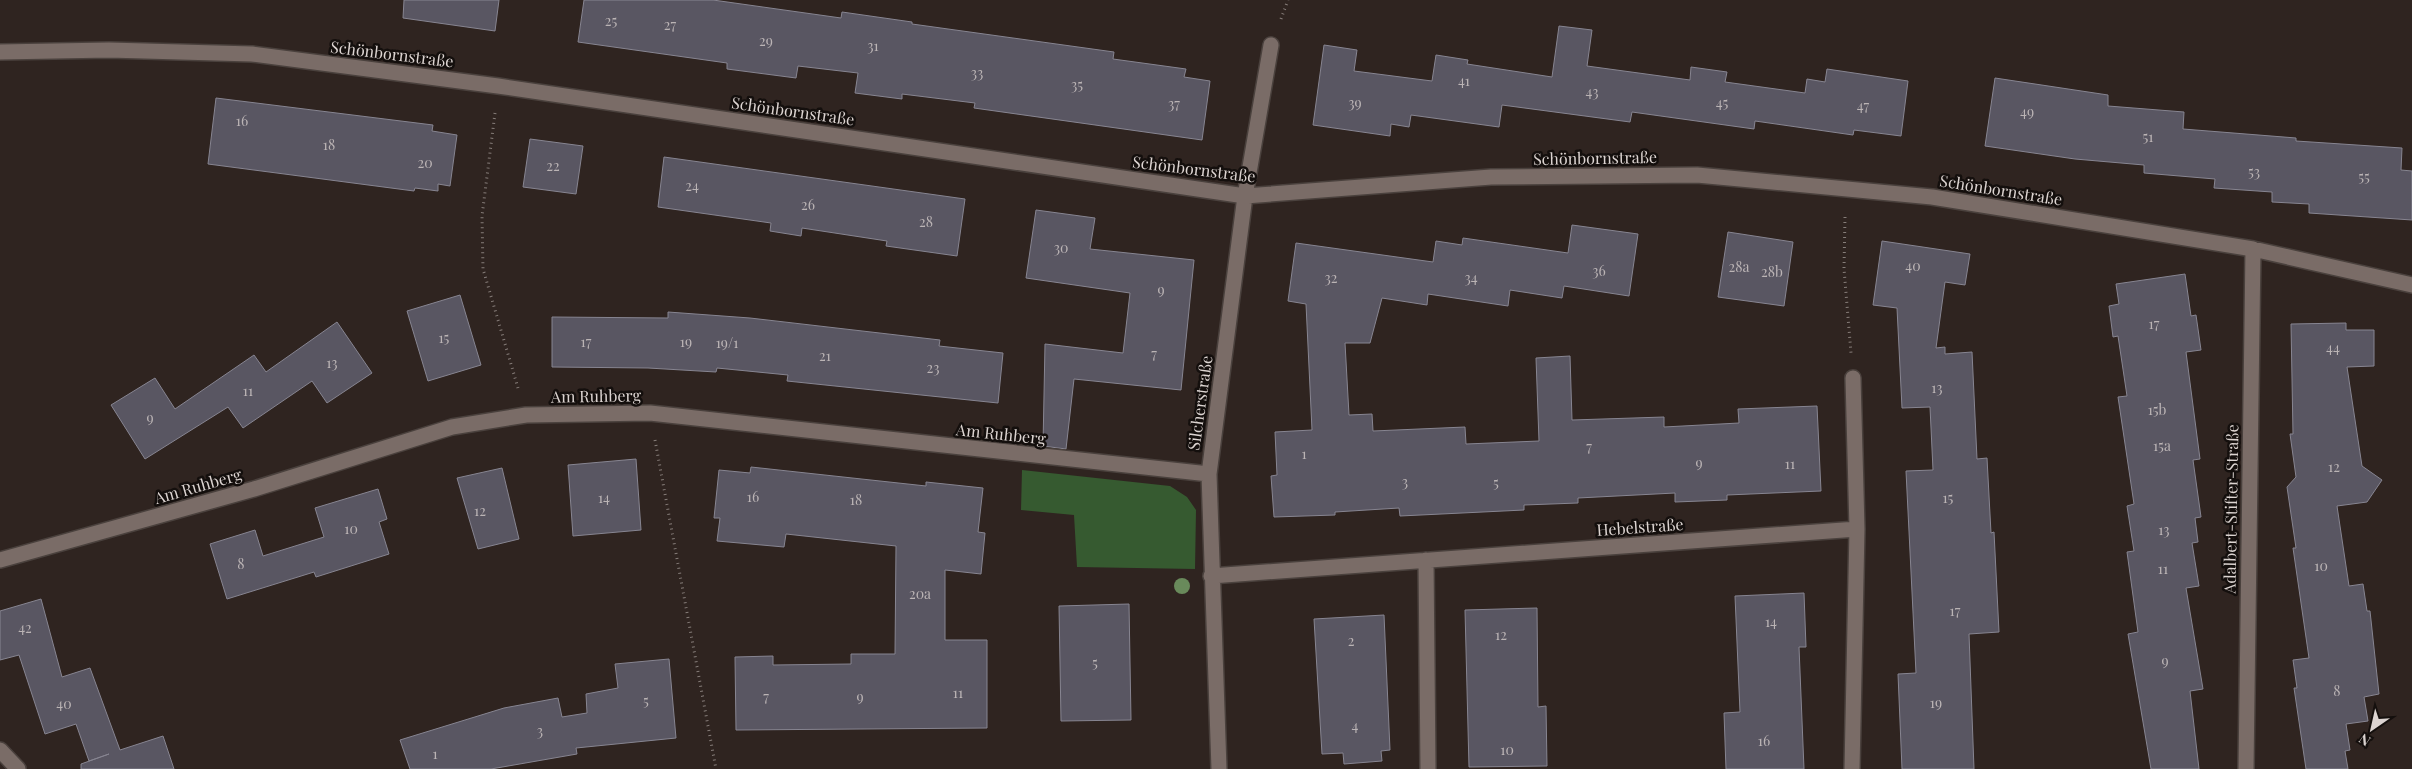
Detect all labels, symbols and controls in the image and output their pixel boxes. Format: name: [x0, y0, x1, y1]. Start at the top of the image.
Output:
house number: 25: [605, 11, 617, 30]
house number: 27: [664, 15, 677, 34]
house number: 29: [759, 31, 773, 50]
street label: Schönbornstraße: [329, 36, 455, 71]
house number: 31: [867, 36, 879, 55]
house number: 33: [971, 63, 983, 82]
house number: 41: [1458, 71, 1470, 90]
house number: 35: [1071, 75, 1083, 94]
house number: 43: [1586, 82, 1598, 101]
street label: Schönbornstraße: [730, 91, 856, 130]
house number: 39: [1348, 93, 1362, 112]
house number: 45: [1716, 93, 1729, 112]
house number: 37: [1168, 94, 1180, 113]
house number: 47: [1857, 96, 1870, 115]
house number: 49: [2020, 102, 2034, 121]
house number: 16: [236, 111, 248, 130]
house number: 51: [2143, 127, 2154, 146]
house number: 18: [323, 135, 335, 154]
street label: Schönbornstraße: [1533, 146, 1657, 169]
street label: Schönbornstraße: [1131, 151, 1257, 186]
house number: 20: [417, 153, 433, 172]
house number: 22: [546, 156, 560, 175]
house number: 53: [2248, 162, 2260, 181]
house number: 55: [2358, 167, 2370, 186]
street label: Schönbornstraße: [1938, 169, 2064, 210]
house number: 24: [685, 176, 699, 195]
house number: 26: [801, 195, 815, 214]
house number: 28: [919, 212, 933, 231]
house number: 30: [1054, 238, 1068, 257]
house number: 40: [1905, 256, 1921, 275]
house number: 28a: [1729, 257, 1750, 276]
house number: 36: [1592, 261, 1606, 280]
house number: 28b: [1761, 262, 1783, 281]
house number: 32: [1324, 268, 1338, 287]
house number: 34: [1464, 268, 1478, 287]
house number: 9: [1157, 280, 1165, 299]
house number: 17: [2149, 314, 2160, 333]
house number: 15: [439, 328, 450, 347]
house number: 17: [581, 332, 592, 351]
house number: 19: [680, 332, 692, 351]
house number: 19/1: [716, 333, 738, 352]
house number: 44: [2326, 338, 2340, 357]
house number: 7: [1151, 344, 1157, 363]
house number: 21: [819, 346, 831, 365]
house number: 13: [326, 353, 338, 372]
street label: Silcherstraße: [1182, 354, 1217, 452]
house number: 23: [926, 358, 940, 377]
house number: 13: [1931, 378, 1943, 397]
house number: 11: [243, 381, 253, 400]
street label: Am Ruhberg: [550, 384, 642, 407]
house number: 15b: [2148, 400, 2166, 419]
house number: 9: [146, 408, 154, 427]
street label: Am Ruhberg: [954, 418, 1047, 449]
street label: Adalbert-Stifter-Straße: [2219, 424, 2242, 595]
house number: 15a: [2153, 436, 2171, 455]
house number: 7: [1586, 437, 1592, 456]
house number: 1: [1301, 444, 1307, 463]
house number: 9: [1695, 453, 1703, 472]
house number: 11: [1785, 454, 1795, 473]
house number: 12: [2328, 457, 2340, 476]
street label: Am Ruhberg: [151, 463, 245, 508]
house number: 3: [1402, 472, 1408, 491]
house number: 5: [1493, 473, 1499, 492]
house number: 16: [747, 487, 759, 506]
house number: 14: [598, 488, 610, 507]
house number: 15: [1943, 488, 1954, 507]
house number: 18: [850, 490, 862, 509]
house number: 12: [474, 501, 486, 520]
street label: Hebelstraße: [1596, 513, 1684, 540]
house number: 10: [344, 519, 358, 538]
house number: 13: [2158, 520, 2170, 539]
house number: 8: [237, 554, 245, 573]
house number: 10: [2314, 556, 2328, 575]
house number: 11: [2158, 559, 2168, 578]
house number: 20a: [909, 584, 931, 603]
house number: 17: [1950, 601, 1961, 620]
house number: 14: [1765, 612, 1777, 631]
house number: 42: [18, 618, 32, 637]
house number: 12: [1495, 625, 1507, 644]
house number: 2: [1348, 631, 1355, 650]
house number: 9: [2161, 651, 2169, 670]
house number: 5: [1092, 653, 1098, 672]
house number: 8: [2333, 681, 2341, 700]
house number: 11: [953, 683, 963, 702]
house number: 7: [763, 687, 769, 706]
house number: 9: [856, 687, 864, 706]
house number: 5: [643, 691, 649, 710]
house number: 19: [1930, 693, 1942, 712]
house number: 40: [56, 694, 72, 713]
north arrow: [2347, 704, 2397, 754]
house number: 4: [1352, 716, 1359, 735]
house number: 3: [537, 721, 543, 740]
text: N: [2355, 729, 2374, 751]
house number: 16: [1758, 731, 1770, 750]
house number: 10: [1500, 740, 1514, 759]
house number: 1: [432, 744, 438, 763]

